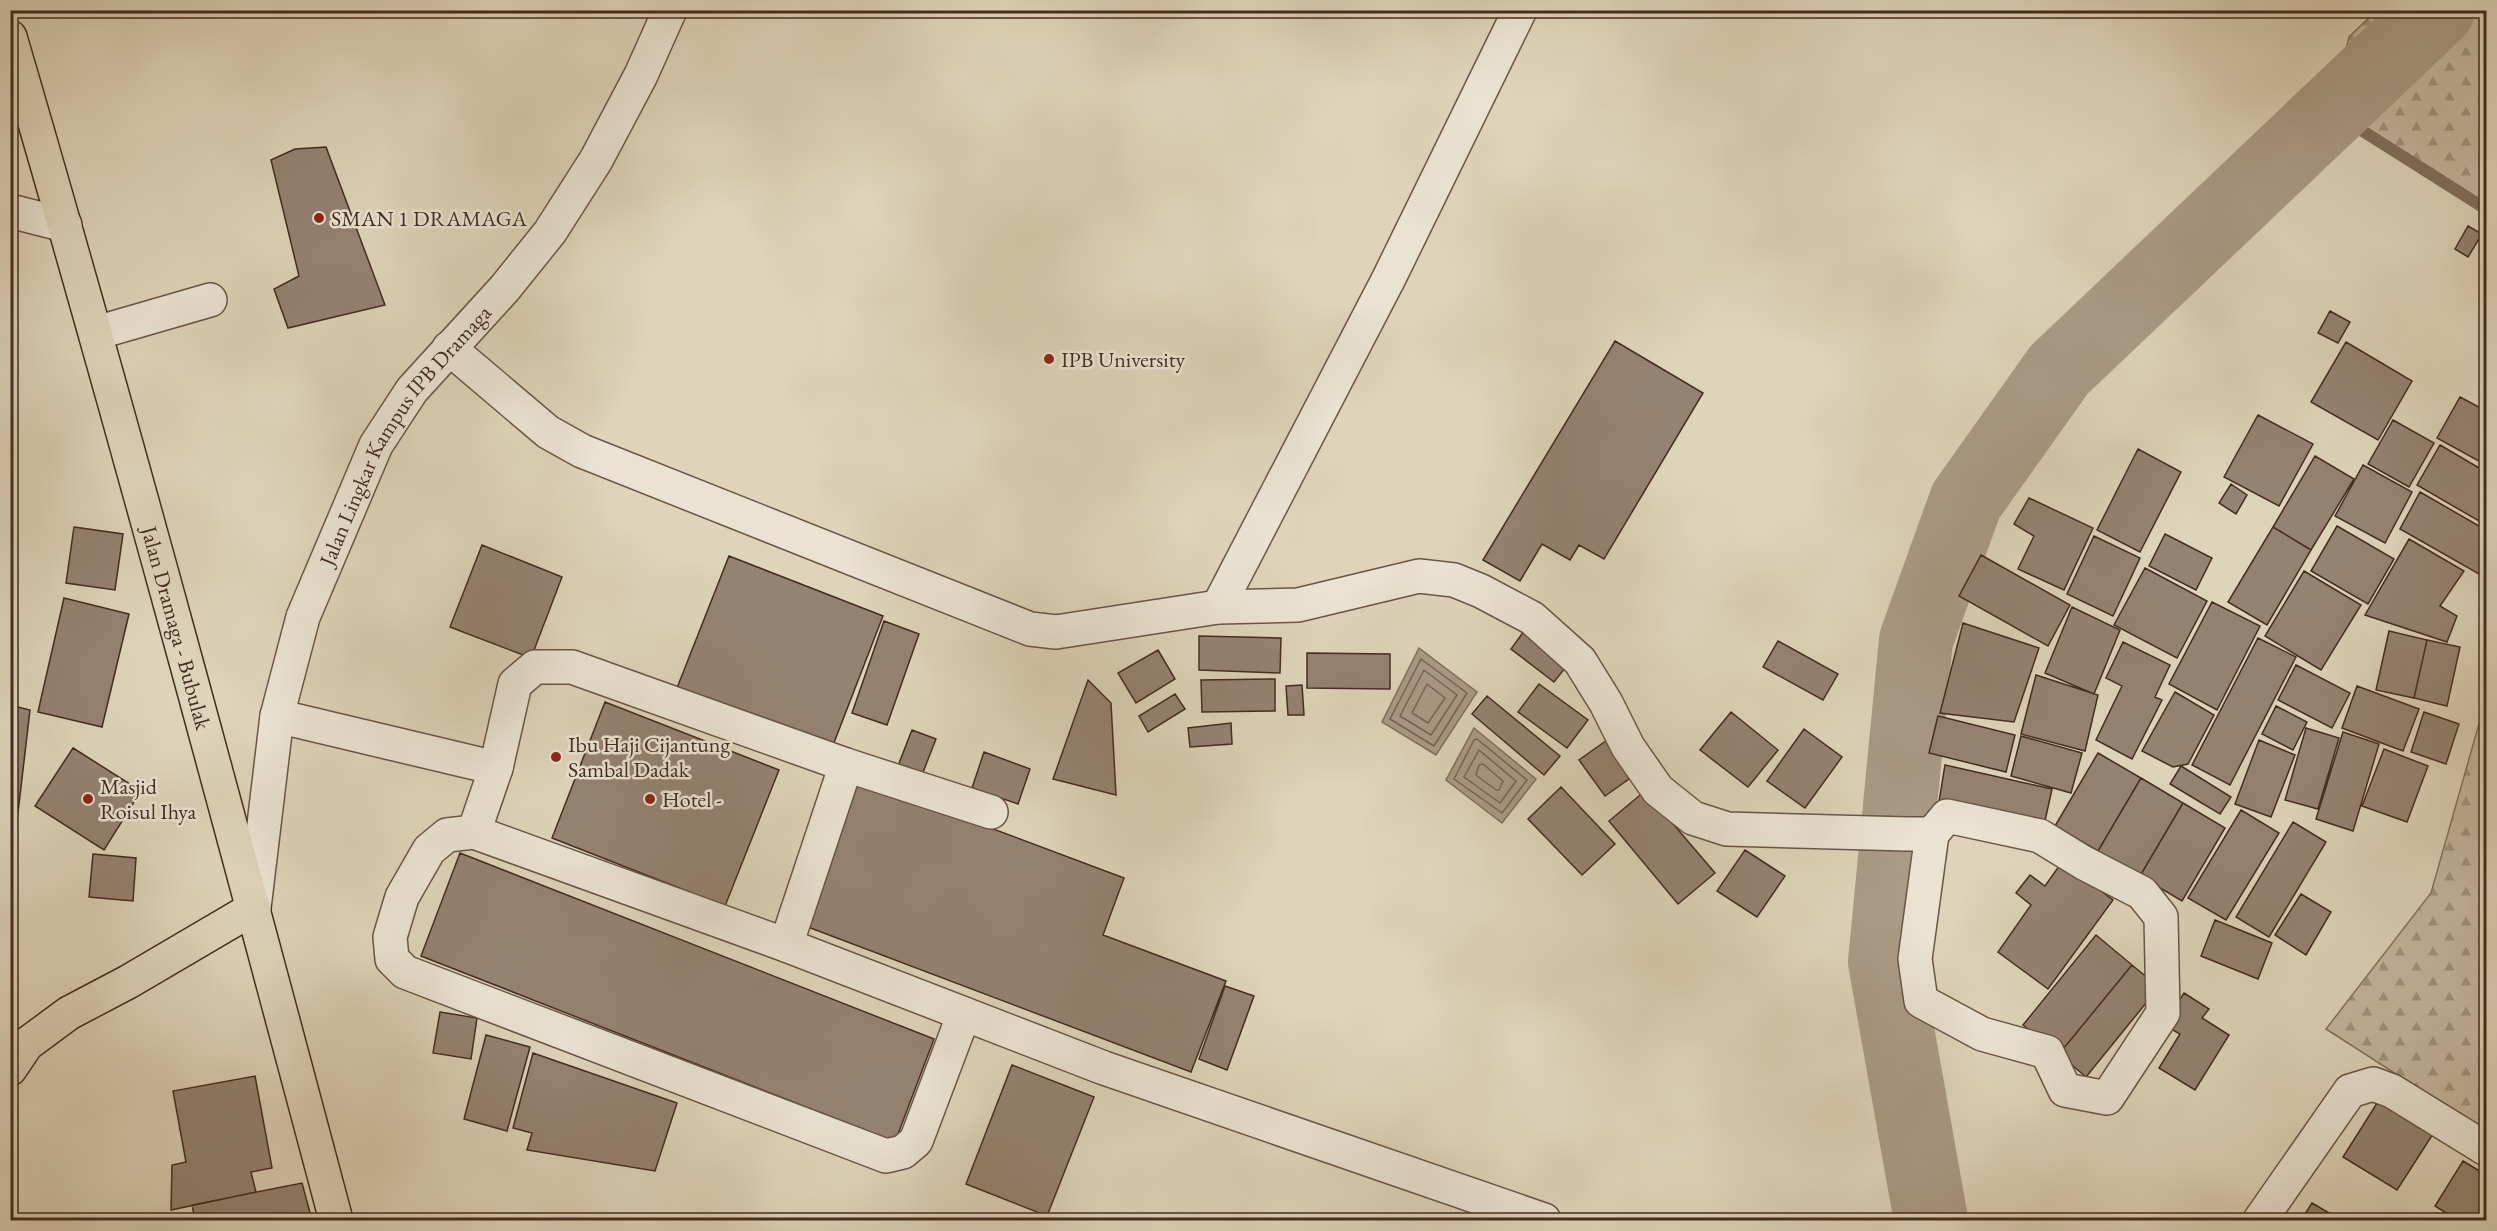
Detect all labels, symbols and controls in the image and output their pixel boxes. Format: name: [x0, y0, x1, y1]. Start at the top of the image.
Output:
place label: SMAN 1 DRAMAGA: [331, 204, 528, 233]
marker: SMAN 1 DRAMAGA: [312, 211, 326, 225]
street label: Jalan Lingkar Kampus IPB Dramaga: [311, 298, 497, 572]
place label: IPB University: [1061, 345, 1186, 374]
marker: IPB University: [1042, 352, 1056, 366]
street label: Jalan Dramaga - Bubulak: [134, 521, 219, 734]
place label: Ibu Haji Cijantung Sambal Dadak: [568, 730, 730, 784]
marker: Ibu Haji Cijantung Sambal Dadak: [549, 750, 563, 764]
place label: Masjid Roisul Ihya: [100, 772, 197, 826]
place label: Hotel -: [662, 785, 722, 814]
marker: Masjid Roisul Ihya: [81, 792, 95, 806]
marker: Hotel -: [643, 792, 657, 806]

